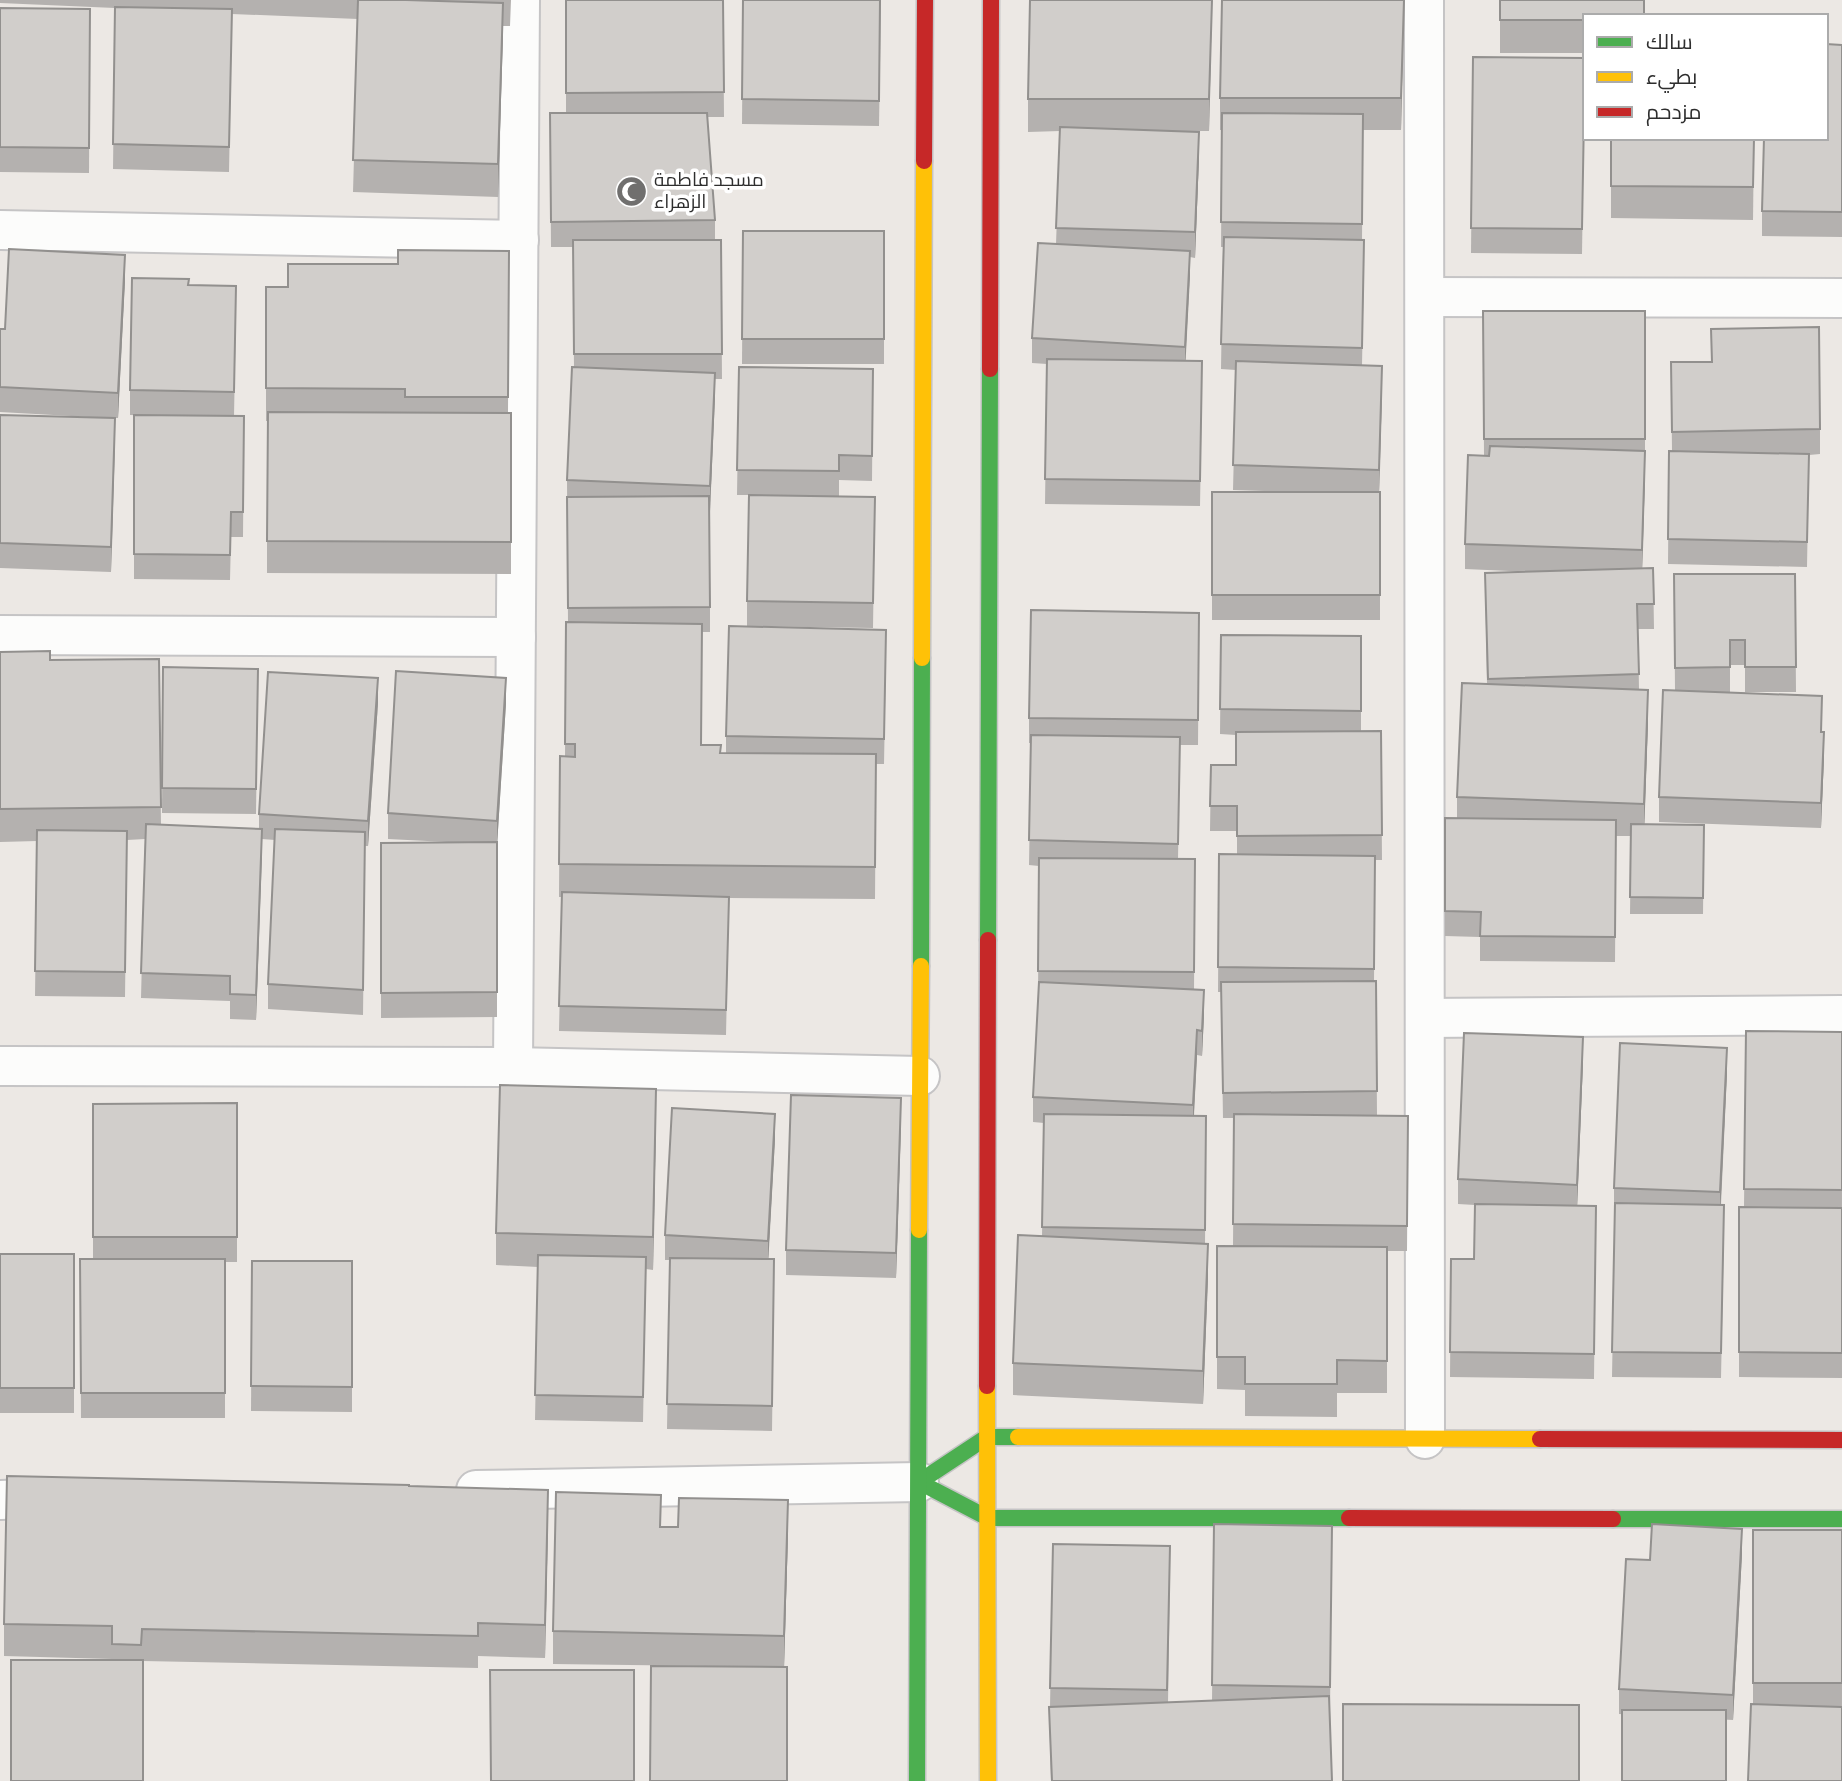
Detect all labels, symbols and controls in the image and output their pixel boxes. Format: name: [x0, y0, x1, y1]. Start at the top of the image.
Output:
legend: [1583, 14, 1828, 140]
text: سالك: [1646, 30, 1693, 57]
text: بطيء: [1646, 65, 1697, 93]
text: مزدحم: [1646, 100, 1701, 127]
place label: مسجد فاطمة الزهراء: [654, 169, 764, 215]
mosque icon: مسجد فاطمة الزهراء: [614, 175, 648, 209]

